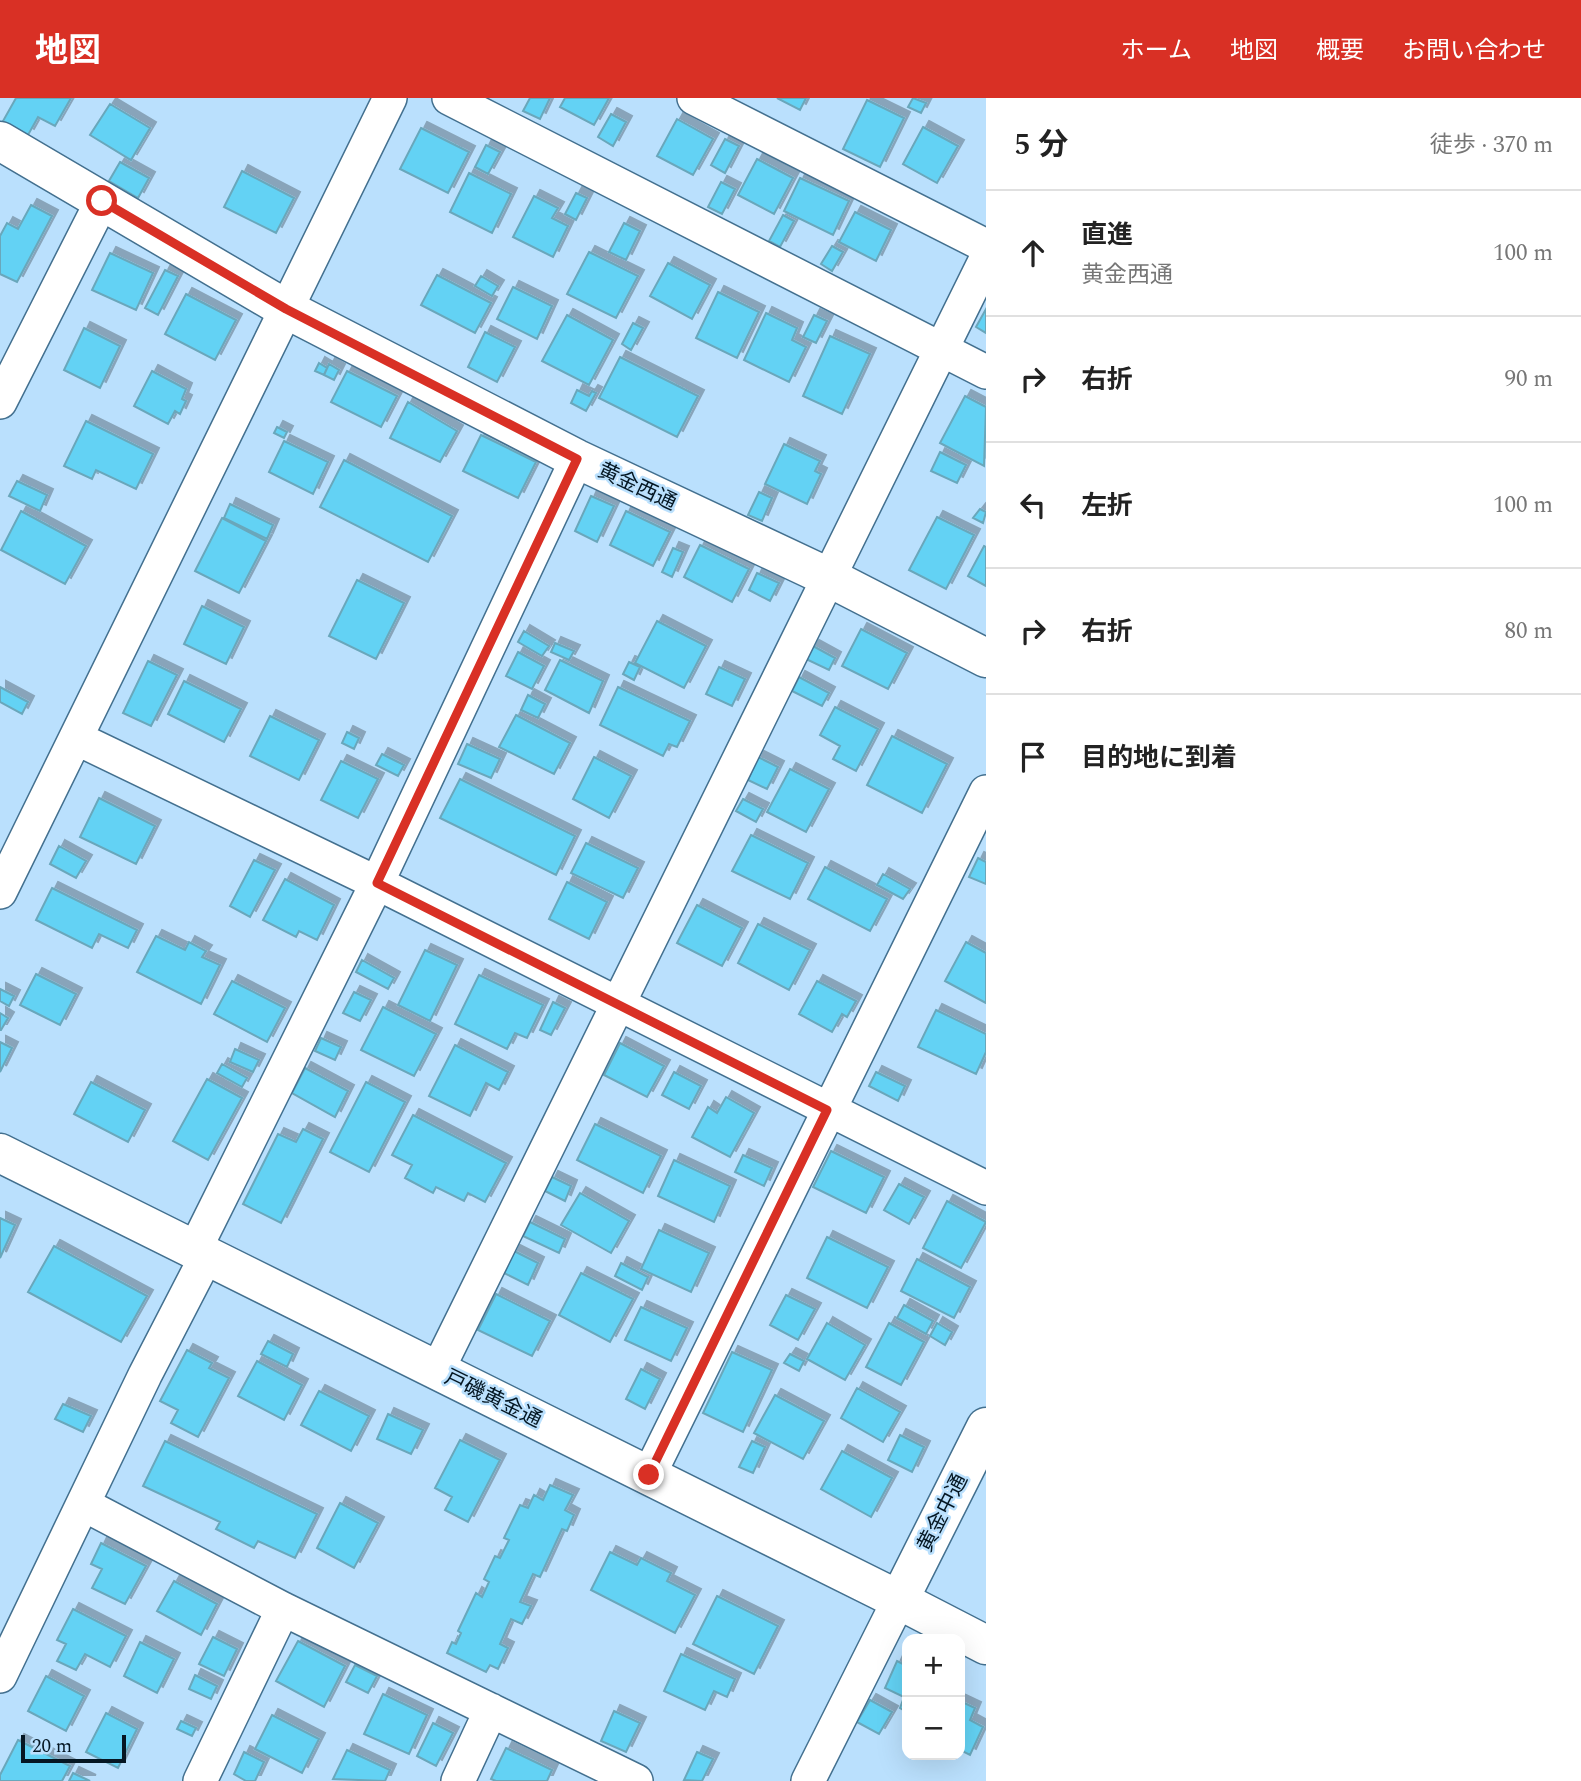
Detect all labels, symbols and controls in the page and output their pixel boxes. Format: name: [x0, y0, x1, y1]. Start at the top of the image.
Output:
text: 地図: [35, 26, 101, 76]
text: ホーム: [1121, 33, 1192, 69]
text: 地図: [1230, 33, 1278, 69]
text: 概要: [1316, 33, 1364, 69]
text: お問い合わせ: [1402, 33, 1546, 69]
text: 5 分: [1014, 122, 1068, 168]
text: 徒歩 · 370 m: [1430, 128, 1553, 163]
route start: [86, 185, 117, 216]
text: 直進: [1081, 215, 1133, 255]
icon: ahead: [1014, 234, 1052, 272]
text: 100 m: [1493, 236, 1553, 271]
text: 黄金西通: [1081, 258, 1173, 293]
icon: right: [1014, 360, 1052, 398]
text: 右折: [1081, 360, 1133, 400]
text: 90 m: [1504, 362, 1553, 397]
street label: 黄金西通: [592, 455, 682, 519]
icon: left: [1014, 486, 1052, 524]
text: 左折: [1081, 486, 1133, 526]
text: 100 m: [1493, 488, 1553, 523]
icon: right: [1014, 612, 1052, 650]
text: 右折: [1081, 612, 1133, 652]
text: 80 m: [1504, 614, 1553, 649]
icon: arrive: [1014, 738, 1052, 776]
text: 目的地に到着: [1081, 738, 1237, 778]
street label: 戸磯黄金通: [439, 1362, 547, 1436]
route end: [633, 1459, 664, 1490]
street label: 黄金中通: [910, 1468, 976, 1558]
map controls: [902, 1634, 965, 1760]
button: +: [902, 1634, 965, 1697]
button: −: [902, 1697, 965, 1760]
scale bar: [21, 1732, 126, 1764]
text: 20 m: [32, 1732, 72, 1761]

